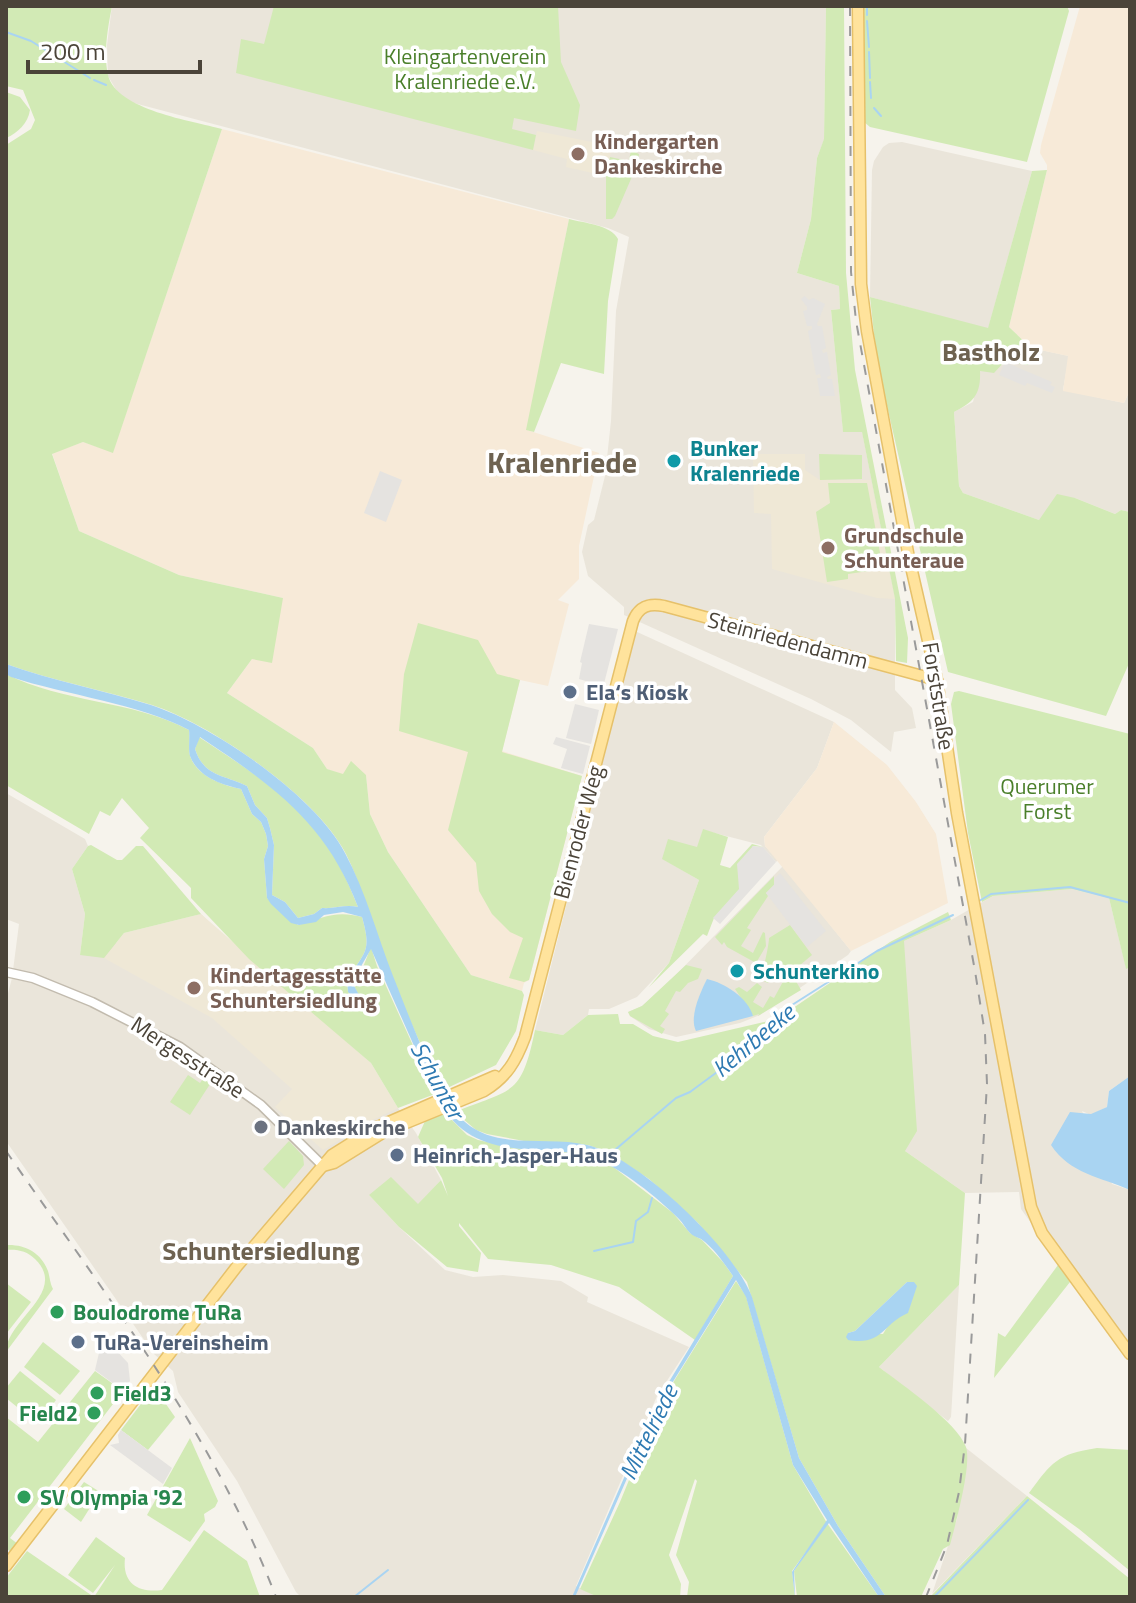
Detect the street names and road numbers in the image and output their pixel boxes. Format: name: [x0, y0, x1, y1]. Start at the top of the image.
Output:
street label: Steinriedendamm: [704, 602, 872, 678]
street label: Forststraße: [914, 640, 964, 752]
street label: Bienroder Weg: [544, 761, 612, 903]
street label: Mergesstraße: [124, 1007, 252, 1107]

